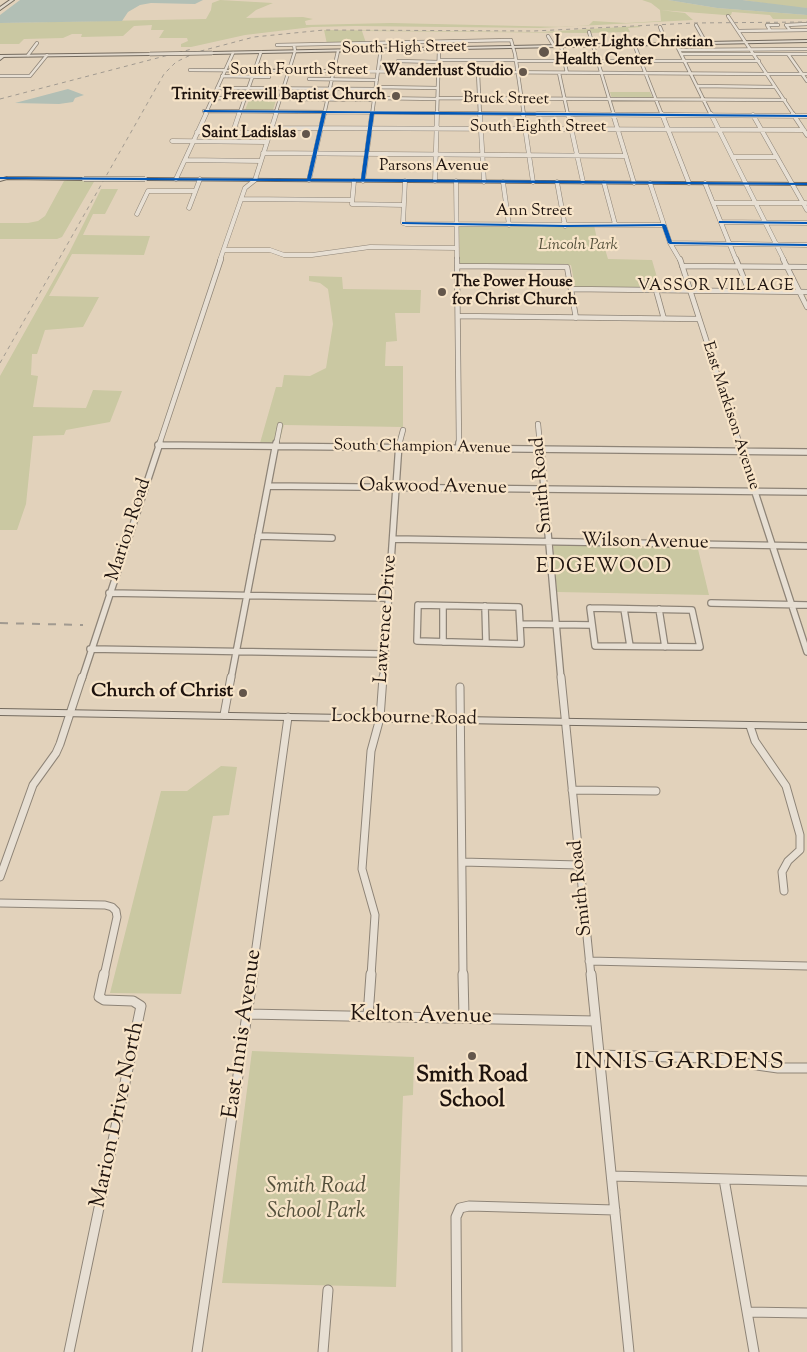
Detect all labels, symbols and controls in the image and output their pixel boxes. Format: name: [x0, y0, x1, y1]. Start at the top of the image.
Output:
place label: Lower Lights Christian Health Center: [555, 33, 713, 71]
street label: South High Street: [341, 38, 467, 60]
marker: Lower Lights Christian Health Center: [537, 45, 551, 59]
street label: South Fourth Street: [230, 61, 368, 81]
place label: Wanderlust Studio: [382, 62, 513, 82]
marker: Wanderlust Studio: [517, 66, 529, 78]
place label: Trinity Freewill Baptist Church: [172, 86, 386, 106]
marker: Trinity Freewill Baptist Church: [390, 90, 402, 102]
street label: Bruck Street: [463, 90, 549, 110]
street label: South Eighth Street: [470, 118, 606, 138]
place label: Saint Ladislas: [202, 124, 296, 144]
marker: Saint Ladislas: [300, 128, 312, 140]
street label: Parsons Avenue: [379, 157, 489, 177]
street label: Ann Street: [496, 202, 572, 222]
park label: Lincoln Park: [538, 236, 618, 256]
place label: The Power House for Christ Church: [452, 273, 577, 311]
district label: VASSOR VILLAGE: [636, 277, 796, 297]
marker: The Power House for Christ Church: [436, 286, 448, 298]
street label: East Markison Avenue: [697, 340, 763, 492]
street label: Smith Road: [527, 436, 559, 534]
street label: South Champion Avenue: [333, 437, 511, 459]
street label: Oakwood Avenue: [359, 475, 507, 501]
street label: Marion Road: [103, 476, 157, 584]
street label: Wilson Avenue: [581, 530, 709, 556]
street label: Lawrence Drive: [371, 554, 403, 684]
district label: EDGEWOOD: [535, 557, 673, 581]
place label: Church of Christ: [91, 682, 233, 704]
marker: Church of Christ: [237, 687, 249, 699]
street label: Lockbourne Road: [331, 706, 477, 732]
street label: Smith Road: [566, 839, 598, 937]
street label: East Innis Avenue: [219, 948, 269, 1120]
street label: Kelton Avenue: [350, 1003, 492, 1031]
street label: Marion Drive North: [86, 1019, 152, 1211]
marker: Smith Road School: [466, 1050, 478, 1062]
district label: INNIS GARDENS: [573, 1050, 787, 1078]
place label: Smith Road School: [416, 1064, 528, 1116]
park label: Smith Road School Park: [266, 1175, 366, 1226]

